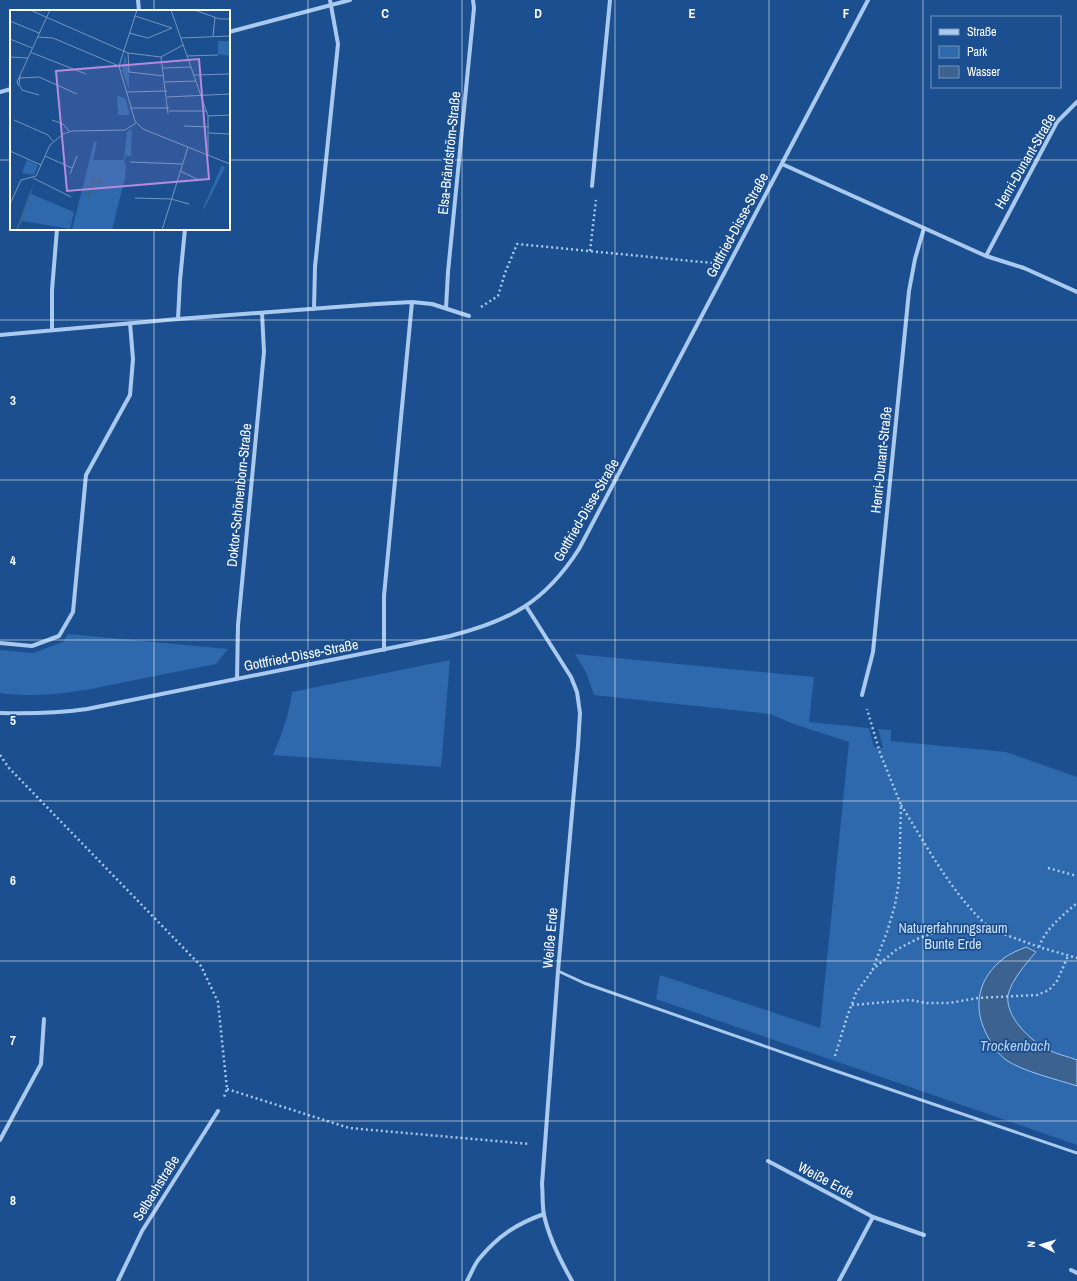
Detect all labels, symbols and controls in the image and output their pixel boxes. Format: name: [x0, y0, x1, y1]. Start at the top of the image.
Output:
text: C: [381, 5, 389, 22]
text: D: [534, 5, 542, 22]
text: E: [688, 5, 696, 22]
text: F: [843, 5, 850, 22]
inset map: [10, 10, 230, 230]
legend: [931, 16, 1061, 88]
text: Straße: [967, 24, 997, 40]
text: Park: [967, 44, 987, 60]
text: Wasser: [967, 64, 1001, 80]
street label: Elsa-Brändström-Straße: [434, 91, 464, 215]
street label: Henri-Dunant-Straße: [990, 110, 1060, 212]
street label: Gottfried-Disse-Straße: [702, 170, 772, 280]
text: 3: [10, 392, 16, 409]
street label: Henri-Dunant-Straße: [866, 406, 896, 514]
street label: Doktor-Schönenborn-Straße: [223, 422, 255, 568]
street label: Gottfried-Disse-Straße: [549, 455, 623, 565]
text: 4: [10, 552, 16, 569]
street label: Gottfried-Disse-Straße: [242, 635, 360, 675]
text: 5: [10, 712, 16, 729]
text: 6: [10, 872, 16, 889]
street label: Weiße Erde: [538, 907, 562, 969]
park label: Naturerfahrungsraum Bunte Erde: [898, 919, 1008, 953]
text: 7: [10, 1032, 16, 1049]
water label: Trockenbach: [980, 1035, 1050, 1056]
street label: Selbachstraße: [129, 1152, 183, 1224]
street label: Weiße Erde: [795, 1158, 857, 1202]
text: 8: [10, 1192, 16, 1209]
north arrow: [1021, 1225, 1061, 1265]
text: N: [1024, 1240, 1038, 1248]

